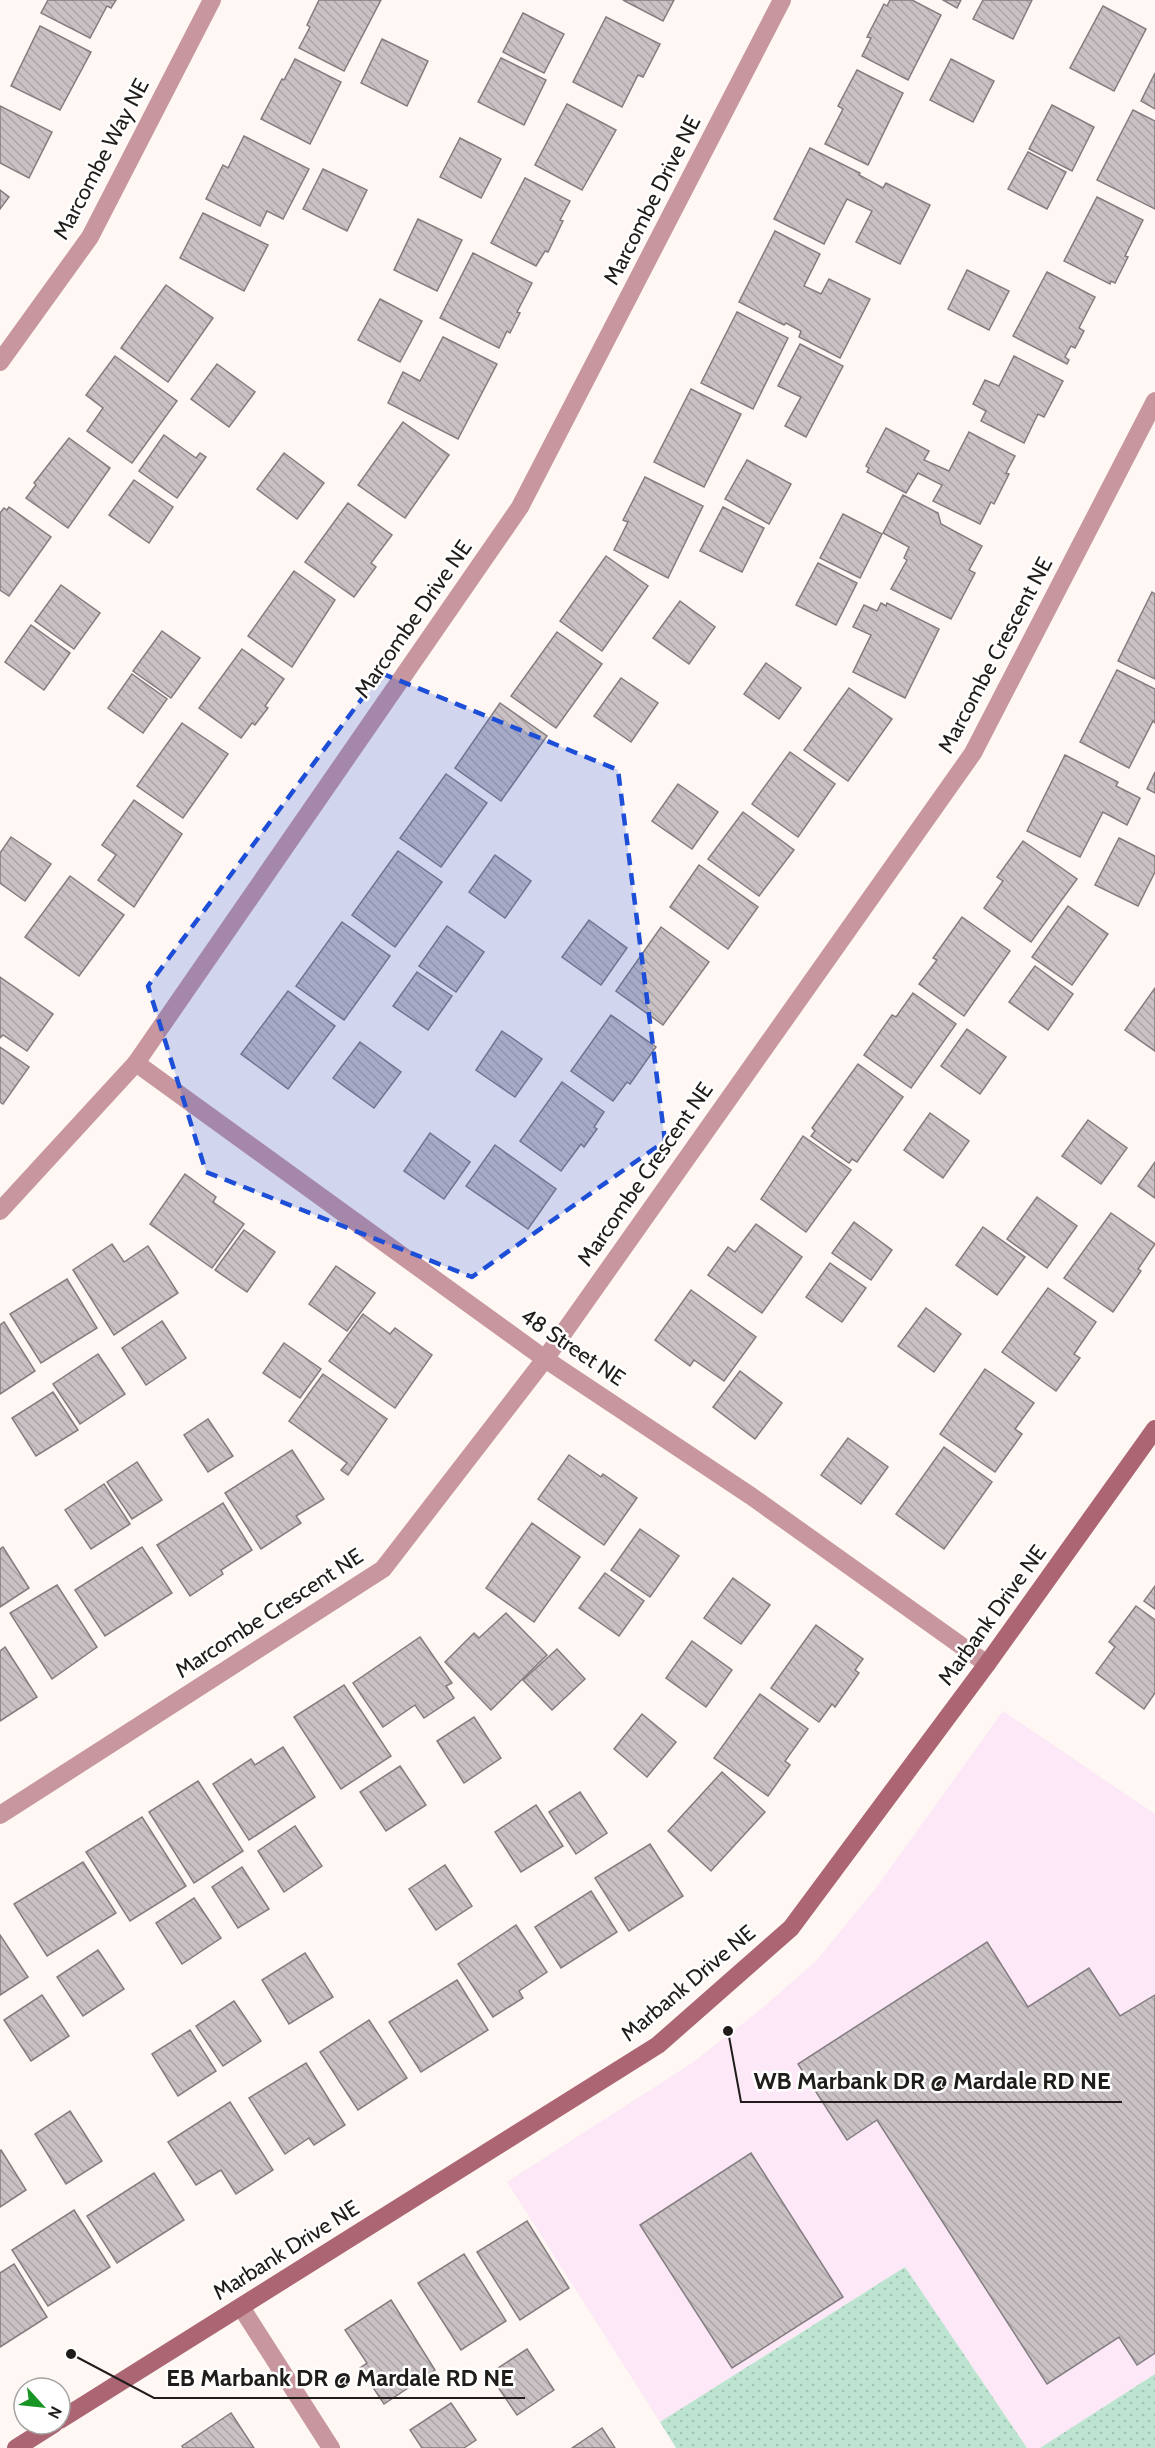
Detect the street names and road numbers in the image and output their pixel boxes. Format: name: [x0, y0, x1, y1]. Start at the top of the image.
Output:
street label: Marcombe Way NE: [47, 74, 155, 244]
street label: Marcombe Drive NE: [598, 111, 706, 289]
street label: Marcombe Drive NE: [348, 535, 478, 703]
street label: Marcombe Crescent NE: [932, 552, 1058, 758]
street label: Marcombe Crescent NE: [571, 1077, 719, 1271]
street label: 48 Street NE: [516, 1302, 630, 1392]
street label: Marbank Drive NE: [932, 1539, 1052, 1691]
street label: Marcombe Crescent NE: [170, 1542, 368, 1684]
street label: Marbank Drive NE: [615, 1919, 761, 2047]
street label: Marbank Drive NE: [208, 2194, 364, 2306]

